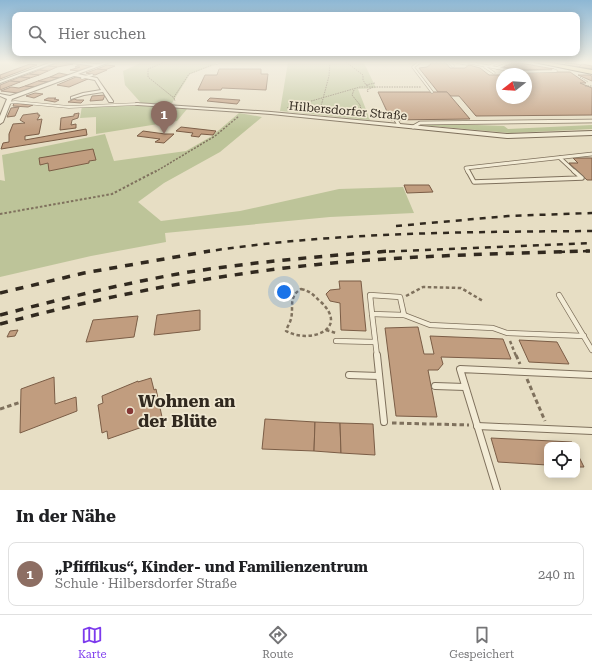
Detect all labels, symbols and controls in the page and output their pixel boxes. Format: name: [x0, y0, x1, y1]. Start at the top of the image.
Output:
search box: [12, 12, 580, 56]
icon: search: [26, 23, 48, 45]
text: Hier suchen: [58, 25, 146, 43]
north arrow: [496, 68, 532, 104]
street label: Hilbersdorfer Straße: [288, 99, 408, 123]
pin: 1: [151, 101, 177, 134]
your location: [274, 282, 294, 302]
place label: Wohnen an der Blüte: [138, 391, 236, 431]
marker: Wohnen an der Blüte: [125, 406, 135, 416]
map controls: [544, 442, 580, 478]
button: locate: [544, 442, 580, 478]
text: In der Nähe: [16, 506, 116, 526]
text: „Pfiffikus“, Kinder- und Familienzentrum: [55, 558, 368, 576]
text: 1: [26, 567, 34, 582]
text: 240 m: [538, 567, 575, 582]
text: Schule · Hilbersdorfer Straße: [55, 576, 237, 591]
tab: Karte: [78, 624, 106, 661]
tab: Route: [262, 624, 293, 661]
tab: Gespeichert: [449, 624, 514, 661]

